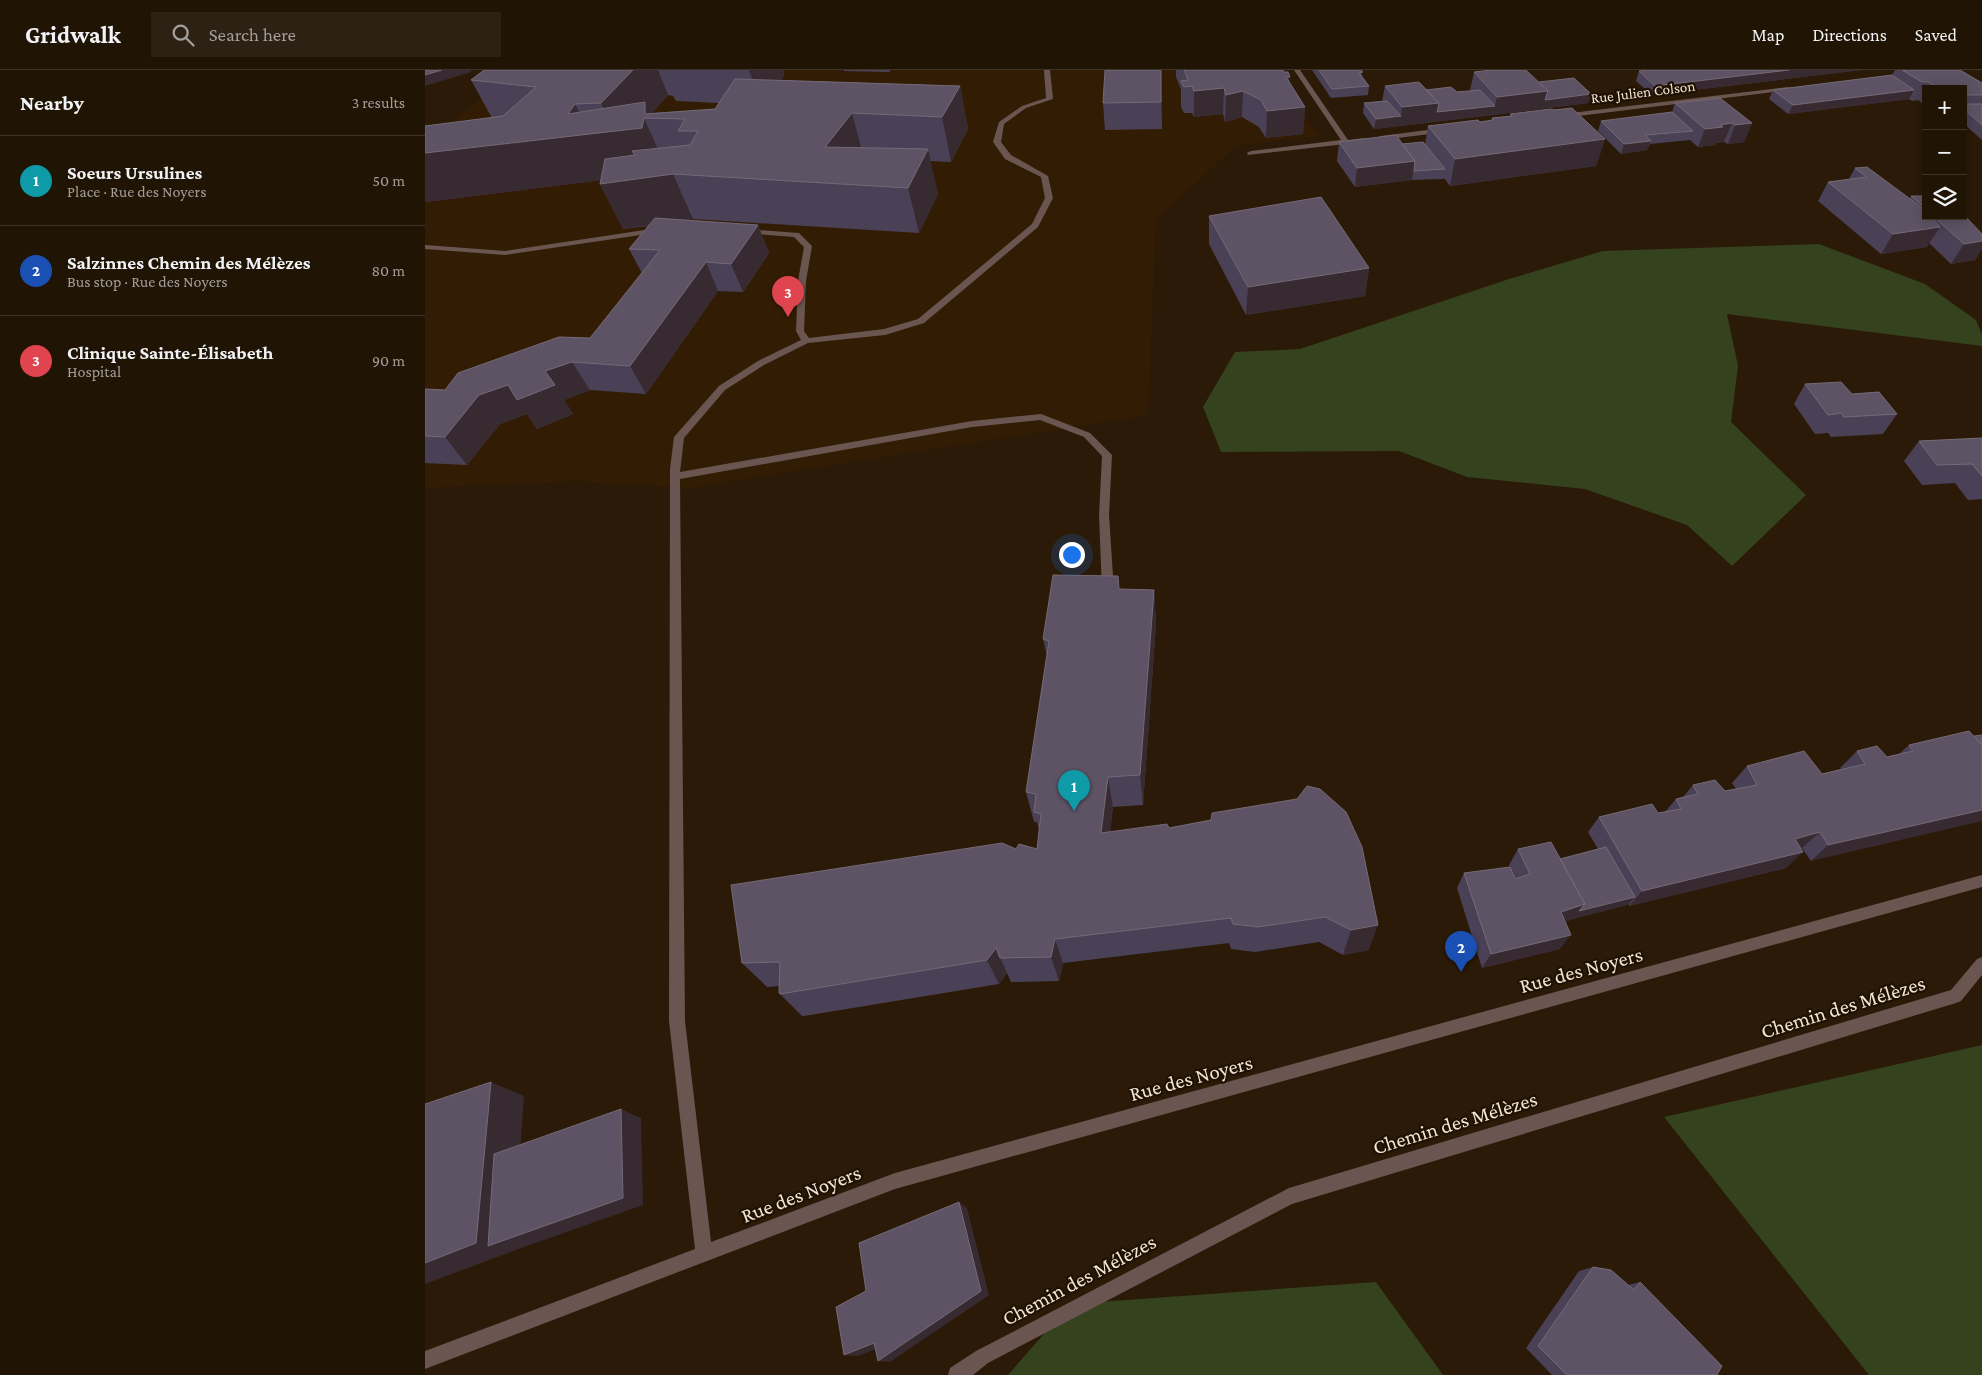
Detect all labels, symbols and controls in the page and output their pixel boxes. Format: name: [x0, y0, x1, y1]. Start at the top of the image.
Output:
search box: [151, 12, 501, 57]
text: Gridwalk: [25, 21, 121, 48]
icon: search: [169, 21, 197, 49]
text: Search here: [209, 24, 296, 45]
text: Map: [1752, 25, 1784, 45]
text: Directions: [1812, 25, 1887, 45]
text: Saved: [1915, 25, 1957, 45]
street label: Rue Julien Colson: [1590, 78, 1696, 107]
map controls: [1922, 85, 1967, 220]
button: +: [1922, 85, 1967, 130]
text: Nearby: [20, 91, 84, 115]
text: 3 results: [352, 94, 405, 111]
button: −: [1922, 130, 1967, 175]
text: Soeurs Ursulines: [67, 162, 202, 183]
text: 1: [33, 172, 39, 189]
text: 50 m: [373, 172, 405, 189]
button: layers: [1922, 175, 1967, 220]
text: Place · Rue des Noyers: [67, 183, 206, 200]
text: Salzinnes Chemin des Mélèzes: [67, 252, 311, 273]
text: 2: [32, 262, 40, 279]
text: 80 m: [371, 262, 405, 279]
text: Bus stop · Rue des Noyers: [67, 273, 228, 290]
pin: 3: [772, 276, 804, 317]
text: Clinique Sainte-Élisabeth: [67, 342, 273, 363]
text: 3: [32, 352, 40, 369]
text: 90 m: [372, 352, 405, 369]
text: Hospital: [67, 363, 121, 380]
your location: [1059, 542, 1085, 568]
pin: 1: [1058, 770, 1090, 811]
pin: 2: [1445, 931, 1477, 972]
street label: Rue des Noyers: [1517, 942, 1645, 998]
street label: Chemin des Mélèzes: [1758, 971, 1928, 1043]
street label: Rue des Noyers: [1127, 1050, 1255, 1106]
street label: Chemin des Mélèzes: [1370, 1087, 1540, 1159]
street label: Rue des Noyers: [738, 1160, 864, 1228]
street label: Chemin des Mélèzes: [998, 1229, 1160, 1331]

